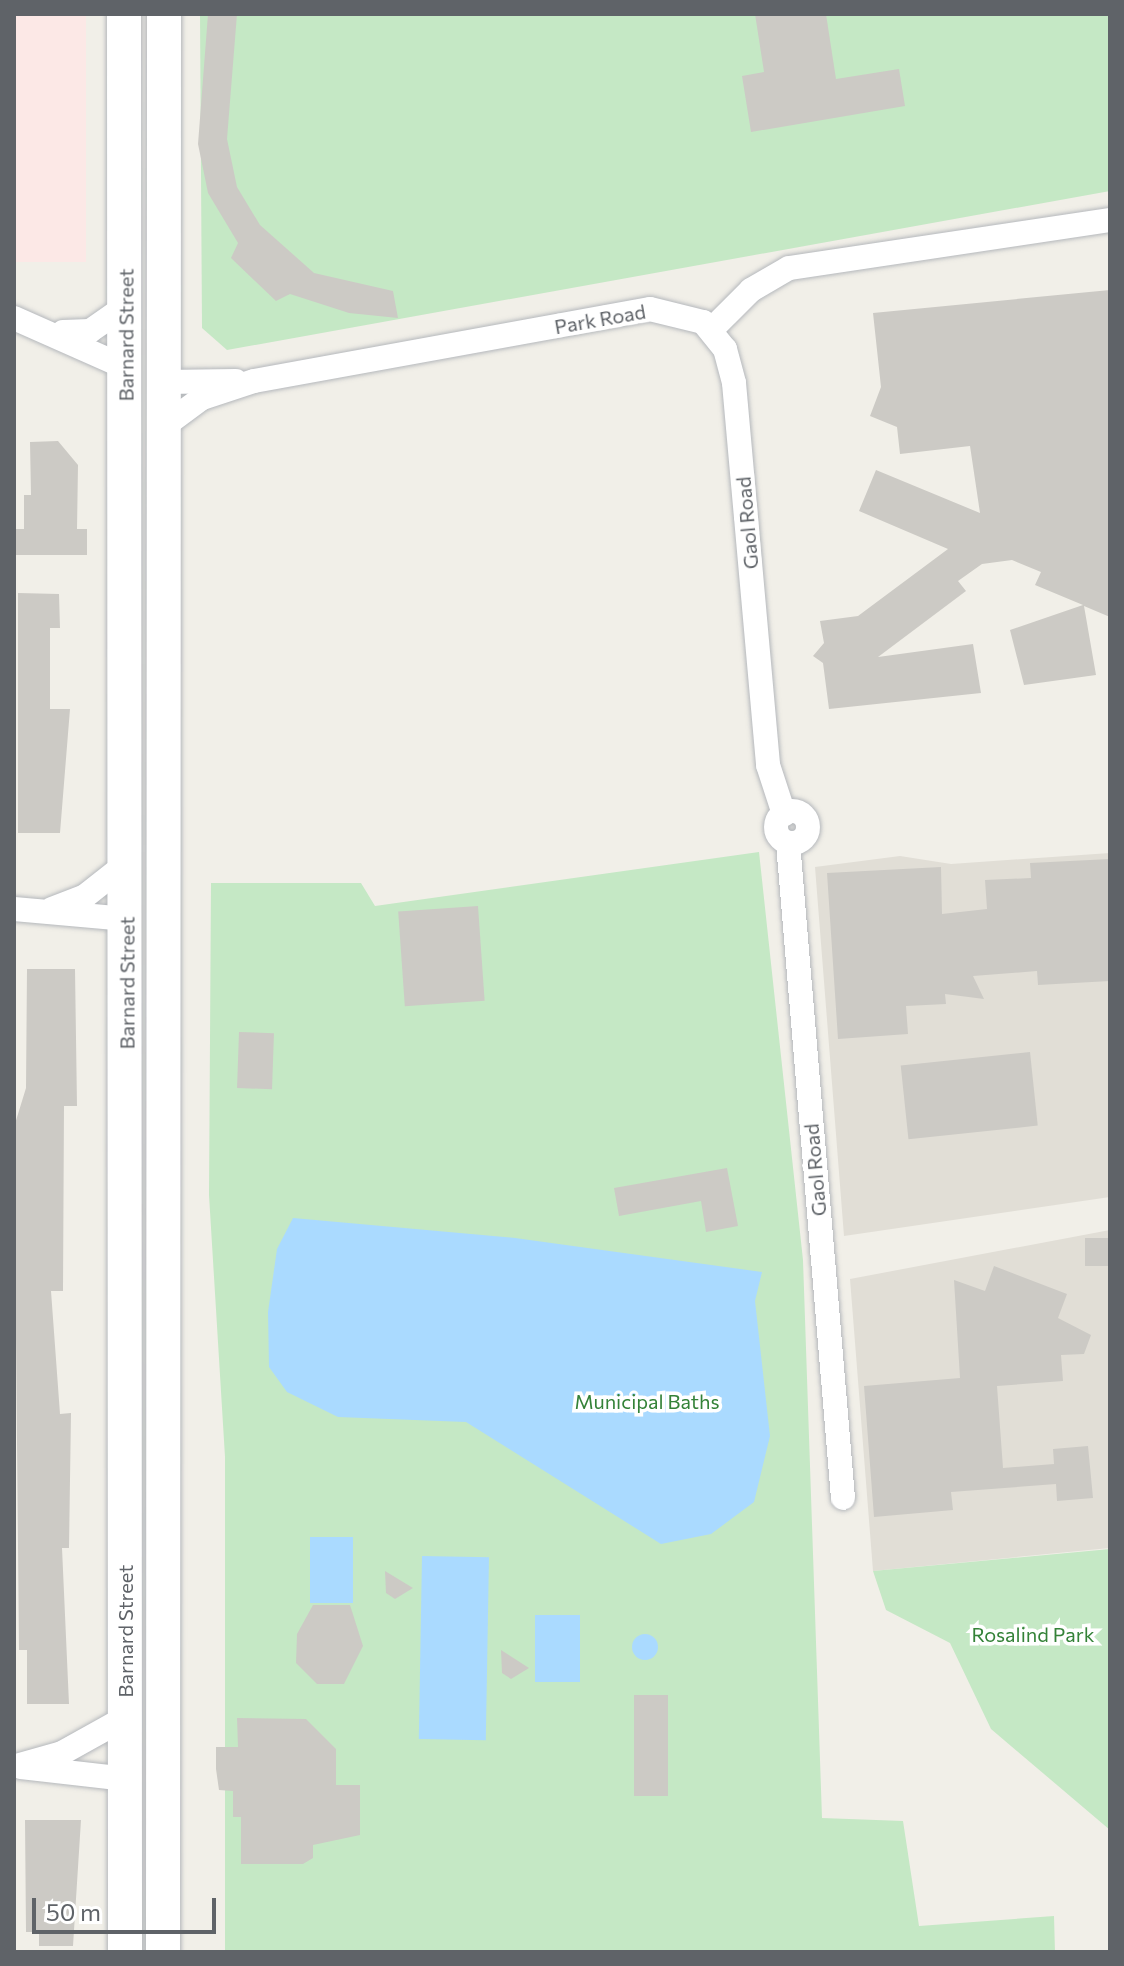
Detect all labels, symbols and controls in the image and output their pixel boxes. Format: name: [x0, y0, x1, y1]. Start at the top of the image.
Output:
street label: Barnard Street: [114, 269, 138, 401]
street label: Park Road: [552, 299, 648, 339]
street label: Gaol Road: [731, 476, 763, 570]
street label: Barnard Street: [115, 917, 139, 1049]
street label: Gaol Road: [799, 1123, 831, 1217]
park label: Municipal Baths: [574, 1389, 720, 1413]
street label: Barnard Street: [113, 1565, 137, 1697]
park label: Rosalind Park: [972, 1622, 1094, 1646]
scale bar: [36, 1882, 220, 1932]
text: 50 m: [46, 1897, 101, 1926]

